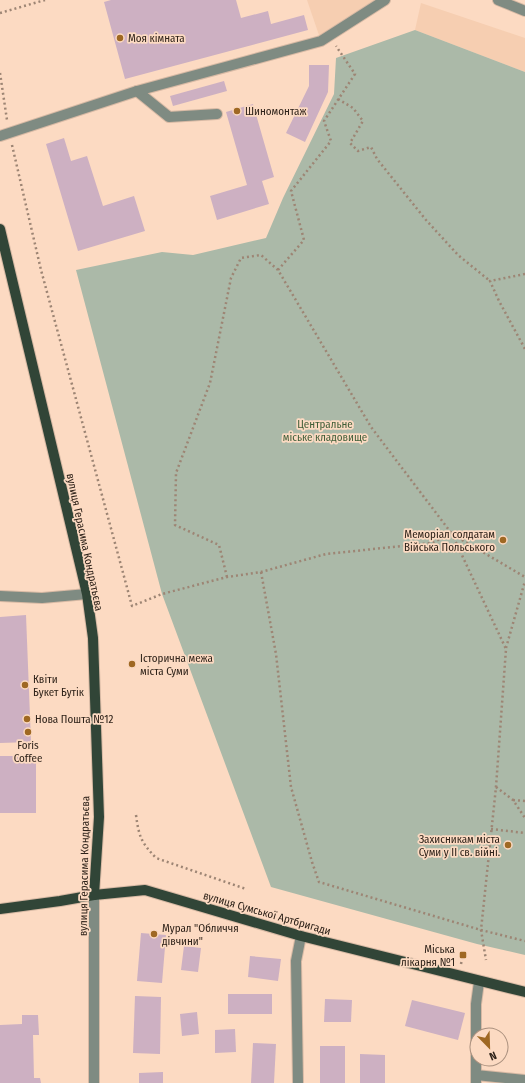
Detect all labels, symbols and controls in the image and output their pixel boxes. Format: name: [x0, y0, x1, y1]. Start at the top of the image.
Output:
place label: Моя кімната: [128, 32, 185, 45]
marker: Моя кімната: [115, 33, 125, 43]
place label: Шиномонтаж: [245, 105, 306, 118]
marker: Шиномонтаж: [232, 106, 242, 116]
park label: Центральне міське кладовище: [283, 418, 367, 444]
street label: вулиця Герасима Кондратьєва: [64, 472, 105, 612]
place label: Меморіал солдатам Війська Польського: [404, 528, 495, 554]
marker: Меморіал солдатам Війська Польського: [498, 535, 508, 545]
place label: Історична межа міста Суми: [140, 652, 213, 678]
marker: Історична межа міста Суми: [127, 659, 137, 669]
place label: Квіти Букет Бутік: [33, 673, 85, 699]
marker: Квіти Букет Бутік: [20, 680, 30, 690]
place label: Нова Пошта №12: [35, 713, 114, 726]
marker: Нова Пошта №12: [22, 714, 32, 724]
marker: Foris Coffee: [23, 727, 33, 737]
place label: Foris Coffee: [14, 739, 42, 765]
street label: вулиця Герасима Кондратьєва: [77, 796, 92, 936]
place label: Захисникам міста Суми у ІІ св. війні.: [419, 833, 500, 859]
marker: Захисникам міста Суми у ІІ св. війні.: [503, 840, 513, 850]
street label: вулиця Сумської Артбригади: [202, 889, 332, 938]
place label: Мурал "Обличчя дівчини": [162, 922, 239, 948]
marker: Мурал "Обличчя дівчини": [149, 929, 159, 939]
place label: Міська лікарня №1: [401, 943, 455, 969]
marker: Міська лікарня №1: [458, 950, 468, 960]
north arrow: [469, 1027, 509, 1067]
text: N: [487, 1048, 498, 1063]

